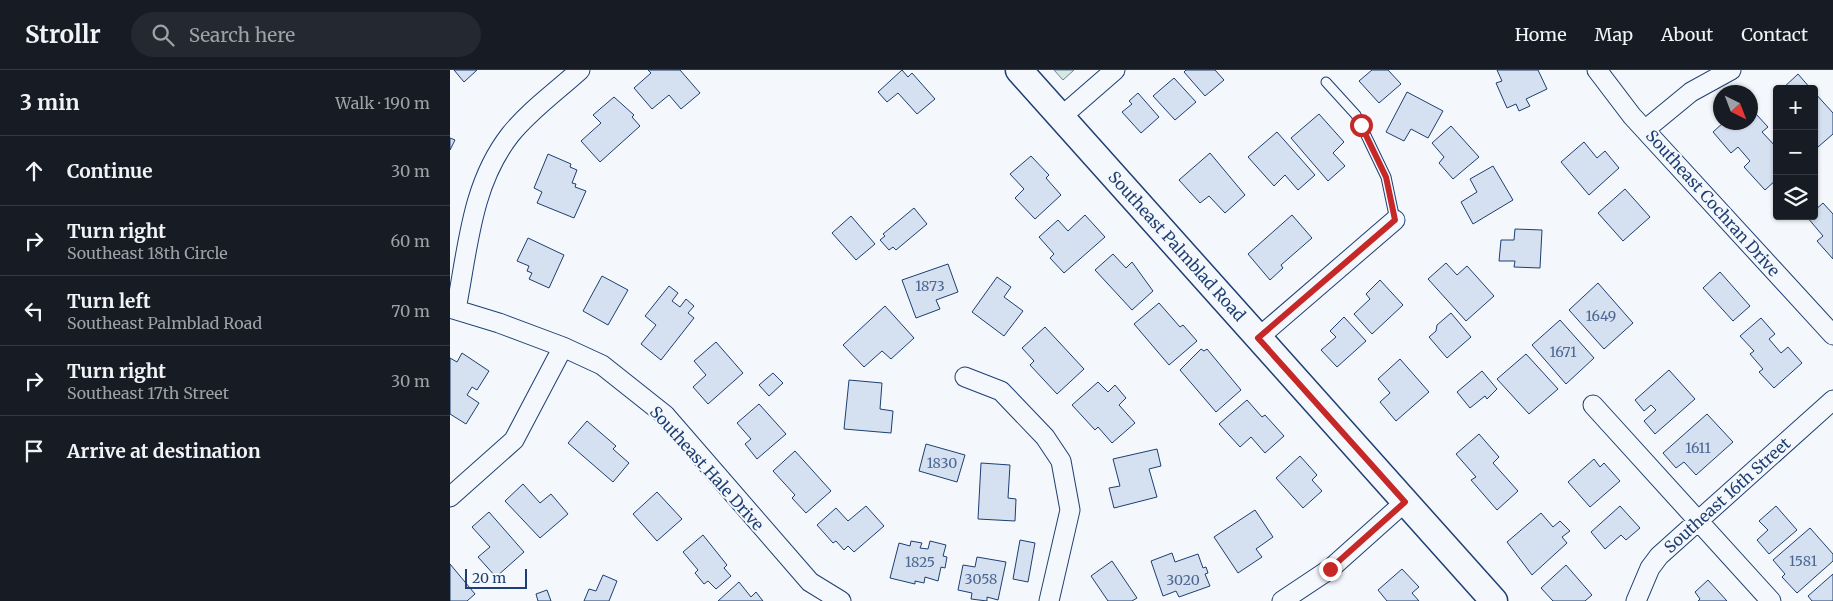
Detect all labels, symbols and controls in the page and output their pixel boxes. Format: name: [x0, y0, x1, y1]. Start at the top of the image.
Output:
search box: [131, 12, 481, 57]
text: Strollr: [25, 19, 101, 50]
icon: search: [149, 21, 177, 49]
text: Search here: [189, 23, 295, 47]
text: Home: [1515, 23, 1567, 46]
text: Map: [1595, 23, 1633, 46]
text: About: [1661, 23, 1713, 46]
text: Contact: [1741, 23, 1808, 46]
north arrow: [1713, 85, 1758, 130]
map controls: [1773, 85, 1818, 220]
button: +: [1773, 85, 1818, 130]
text: 3 min: [20, 89, 79, 116]
text: Walk · 190 m: [335, 93, 430, 113]
route start: [1350, 114, 1373, 137]
street label: Southeast Cochran Drive: [1642, 126, 1784, 280]
button: −: [1773, 130, 1818, 175]
icon: ahead: [20, 157, 48, 185]
text: Continue: [67, 159, 153, 183]
text: 30 m: [391, 161, 430, 181]
street label: Southeast Palmblad Road: [1104, 167, 1250, 325]
button: layers: [1773, 175, 1818, 220]
text: Turn right: [67, 219, 166, 243]
icon: right: [20, 227, 48, 255]
text: 60 m: [390, 231, 430, 251]
text: Southeast 18th Circle: [67, 243, 228, 263]
house number: 1873: [915, 277, 945, 295]
text: Turn left: [67, 289, 151, 313]
icon: left: [20, 297, 48, 325]
text: 70 m: [391, 301, 430, 321]
house number: 1649: [1586, 307, 1616, 325]
text: Southeast Palmblad Road: [67, 313, 262, 333]
house number: 1671: [1549, 343, 1577, 361]
text: Turn right: [67, 359, 166, 383]
icon: right: [20, 367, 48, 395]
text: 30 m: [391, 371, 430, 391]
text: Southeast 17th Street: [67, 383, 229, 403]
street label: Southeast Hale Drive: [646, 402, 768, 534]
street label: Southeast 16th Street: [1660, 433, 1795, 557]
icon: arrive: [20, 437, 48, 465]
text: Arrive at destination: [67, 439, 261, 463]
house number: 1611: [1685, 439, 1711, 457]
house number: 1830: [927, 454, 957, 472]
house number: 1581: [1789, 552, 1817, 570]
house number: 1825: [905, 553, 935, 571]
route end: [1319, 558, 1342, 581]
scale bar: [465, 566, 528, 589]
text: 20 m: [472, 569, 506, 587]
house number: 3058: [965, 570, 997, 588]
house number: 3020: [1166, 571, 1200, 589]

